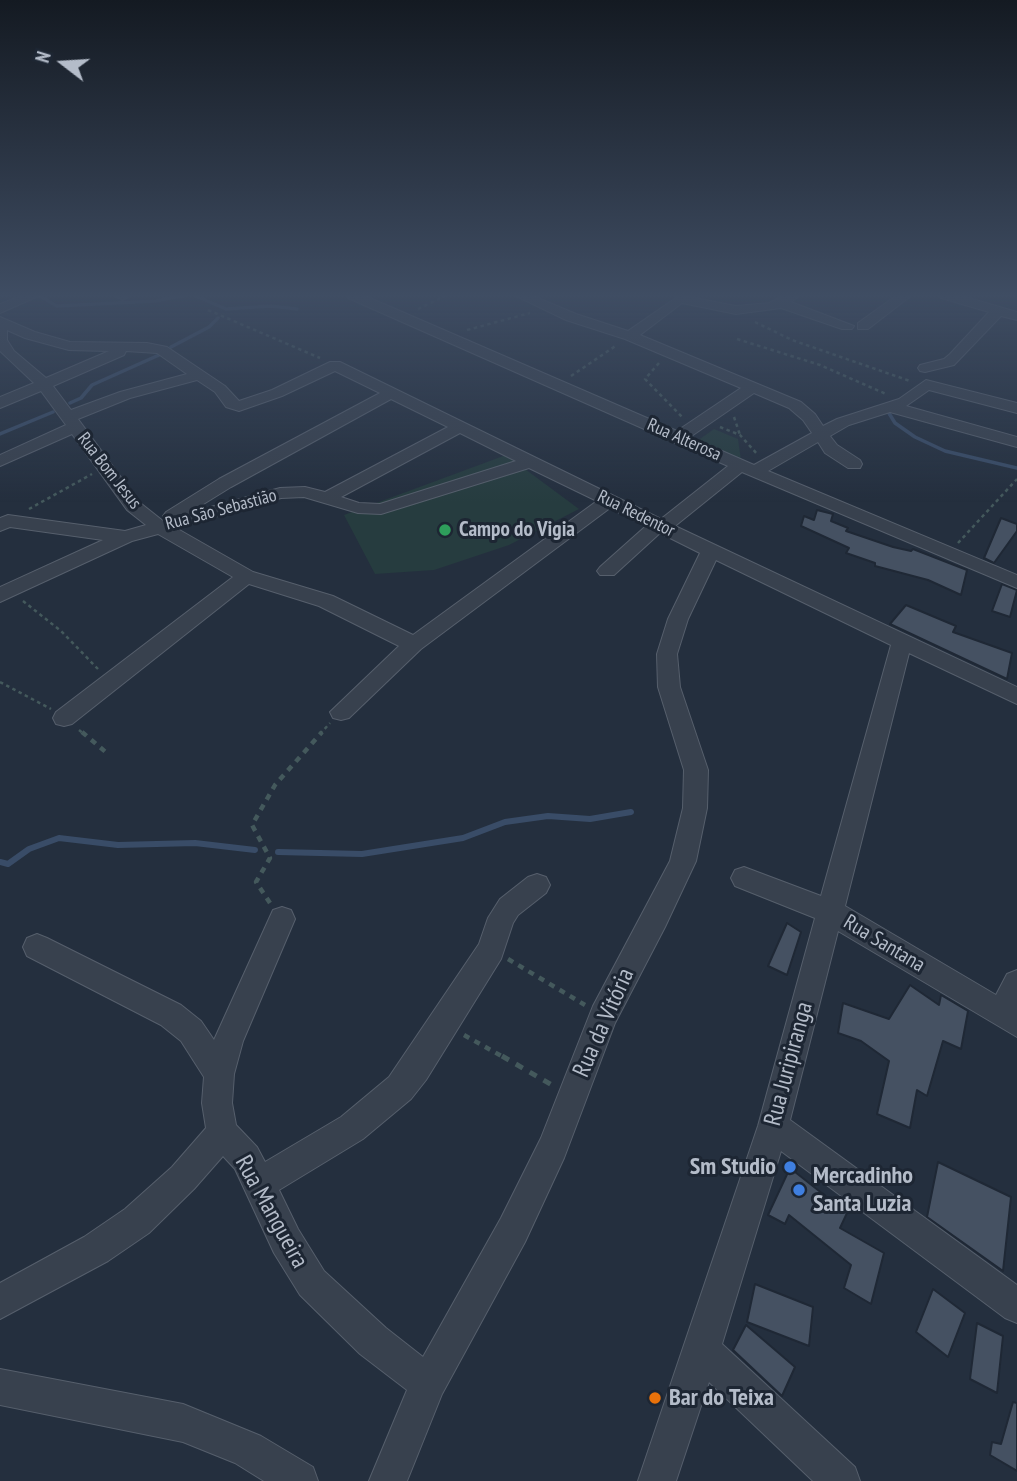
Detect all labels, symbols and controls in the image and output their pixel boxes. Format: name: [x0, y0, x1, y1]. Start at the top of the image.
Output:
north arrow: [28, 28, 98, 98]
text: N: [30, 48, 56, 65]
street label: Rua Alterosa: [644, 414, 724, 466]
street label: Rua Bom Jesus: [72, 428, 146, 514]
street label: Rua São Sebastião: [163, 485, 279, 535]
street label: Rua Redentor: [594, 486, 678, 542]
place label: Campo do Vigia: [459, 517, 575, 543]
marker: Campo do Vigia: [437, 522, 453, 538]
street label: Rua Santana: [839, 910, 929, 978]
street label: Rua da Vitória: [567, 964, 641, 1082]
street label: Rua Juripiranga: [759, 999, 819, 1129]
street label: Rua Mangueira: [228, 1151, 314, 1273]
place label: Sm Studio: [690, 1153, 776, 1181]
marker: Sm Studio: [782, 1159, 798, 1175]
place label: Mercadinho Santa Luzia: [813, 1162, 913, 1218]
marker: Mercadinho Santa Luzia: [791, 1182, 807, 1198]
place label: Bar do Teixa: [669, 1384, 774, 1412]
marker: Bar do Teixa: [647, 1390, 663, 1406]

